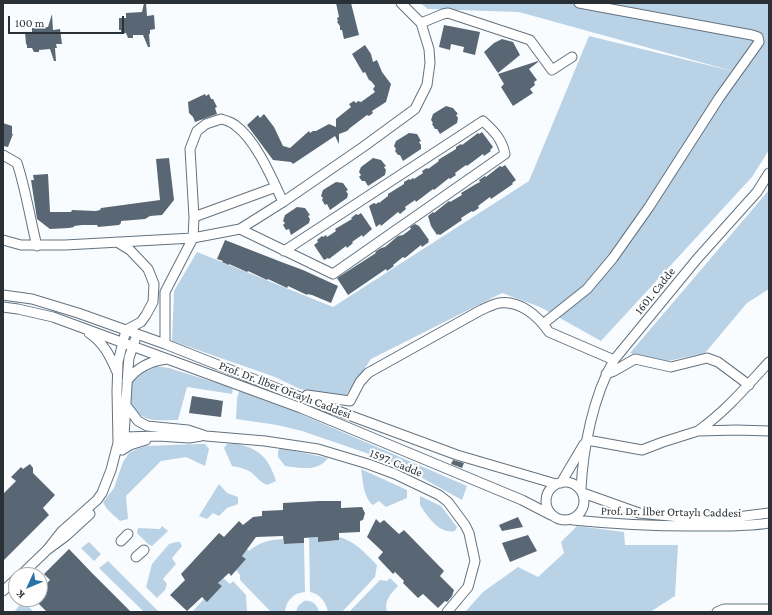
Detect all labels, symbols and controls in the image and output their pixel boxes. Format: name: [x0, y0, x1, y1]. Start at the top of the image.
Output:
scale bar: [10, 8, 126, 34]
text: 100 m: [15, 16, 44, 30]
street label: 1601. Cadde: [632, 265, 678, 317]
street label: Prof. Dr. İlber Ortaylı Caddesi: [217, 358, 353, 422]
street label: 1597. Cadde: [367, 446, 425, 480]
street label: Prof. Dr. İlber Ortaylı Caddesi: [601, 504, 741, 520]
north arrow: [8, 567, 48, 607]
text: K: [13, 588, 27, 601]

